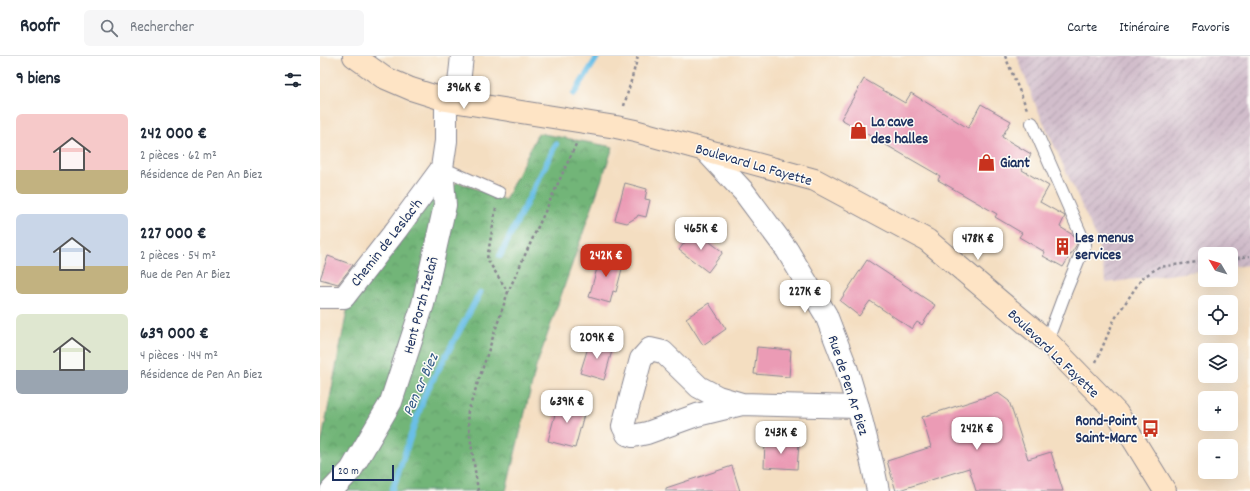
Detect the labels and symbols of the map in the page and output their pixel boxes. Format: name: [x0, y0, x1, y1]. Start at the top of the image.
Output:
pin: 396K €: [431, 76, 497, 110]
place label: La cave des halles: [871, 112, 928, 151]
shop icon: La cave des halles: [848, 120, 868, 140]
street label: Boulevard La Fayette: [693, 139, 815, 193]
shop icon: Giant: [977, 152, 997, 172]
place label: Giant: [1000, 153, 1030, 175]
street label: Chemin de Leslac'h: [346, 194, 429, 292]
pin: 465K €: [668, 217, 734, 251]
pin: 478K €: [945, 227, 1011, 261]
place label: Les menus services: [1075, 228, 1134, 267]
building icon: Les menus services: [1052, 236, 1072, 256]
pin: 242K €: [573, 244, 639, 278]
north arrow: [1198, 247, 1238, 287]
street label: Hent Porzh Izelañ: [398, 254, 445, 357]
pin: 227K €: [772, 280, 838, 314]
street label: Boulevard La Fayette: [1002, 305, 1104, 404]
pin: 209K €: [564, 326, 630, 360]
street label: Rue de Pen Ar Biez: [821, 333, 874, 439]
water label: Pen ar Biez: [397, 349, 446, 420]
pin: 639K €: [534, 390, 600, 424]
place label: Rond-Point Saint-Marc: [1075, 411, 1137, 450]
pin: 242K €: [944, 417, 1010, 451]
bus stop icon: Rond-Point Saint-Marc: [1140, 419, 1160, 439]
pin: 243K €: [748, 421, 814, 455]
scale bar: [332, 463, 394, 482]

